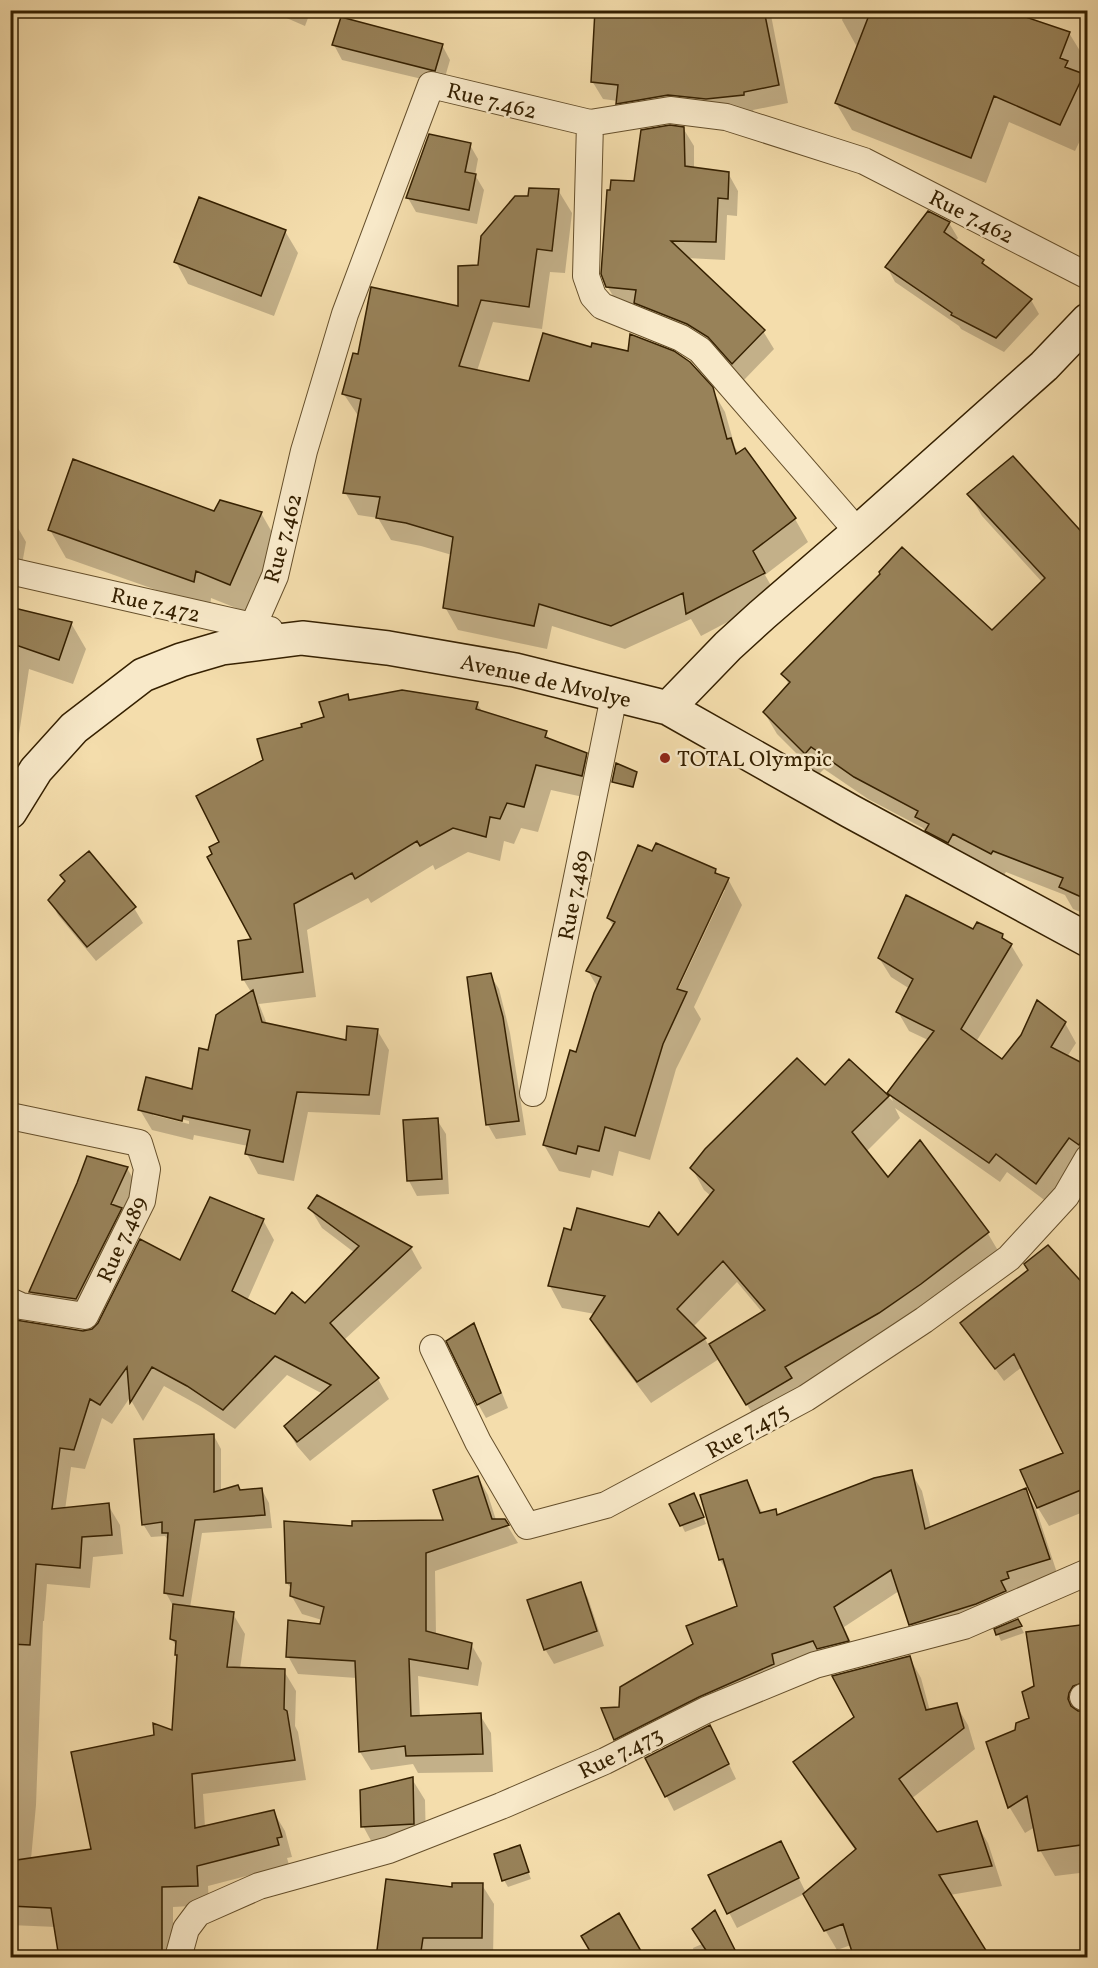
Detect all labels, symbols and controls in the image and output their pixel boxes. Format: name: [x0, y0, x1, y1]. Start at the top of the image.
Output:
street label: Rue 7.462: [443, 76, 540, 129]
street label: Rue 7.462: [923, 184, 1019, 253]
street label: Rue 7.462: [258, 490, 311, 587]
street label: Rue 7.472: [108, 581, 203, 632]
street label: Avenue de Mvolye: [457, 648, 634, 717]
place label: TOTAL Olympic: [677, 745, 832, 776]
marker: TOTAL Olympic: [658, 751, 672, 765]
street label: Rue 7.489: [552, 848, 599, 943]
street label: Rue 7.489: [91, 1192, 156, 1288]
street label: Rue 7.475: [701, 1397, 795, 1468]
street label: Rue 7.473: [574, 1721, 669, 1788]

